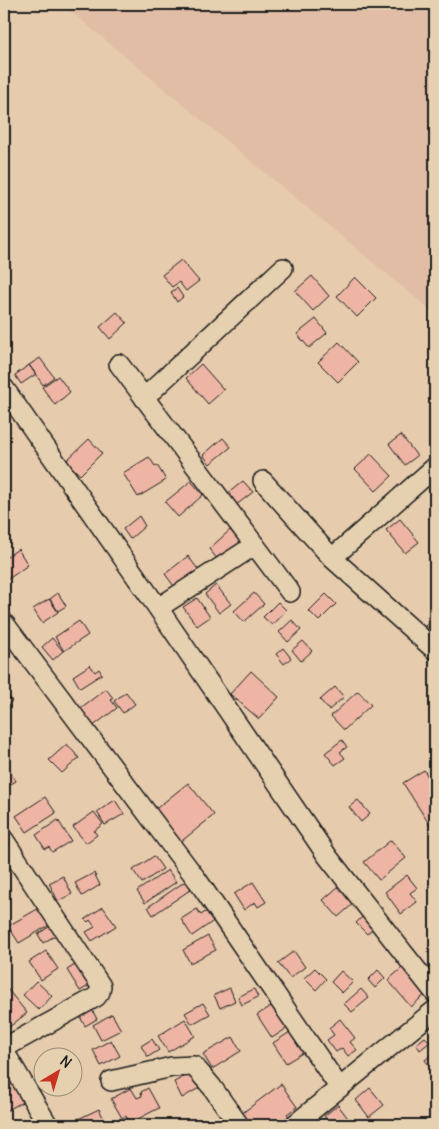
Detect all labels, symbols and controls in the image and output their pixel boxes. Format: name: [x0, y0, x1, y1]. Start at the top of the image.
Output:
north arrow: [32, 1046, 82, 1096]
text: N: [57, 1052, 75, 1072]

